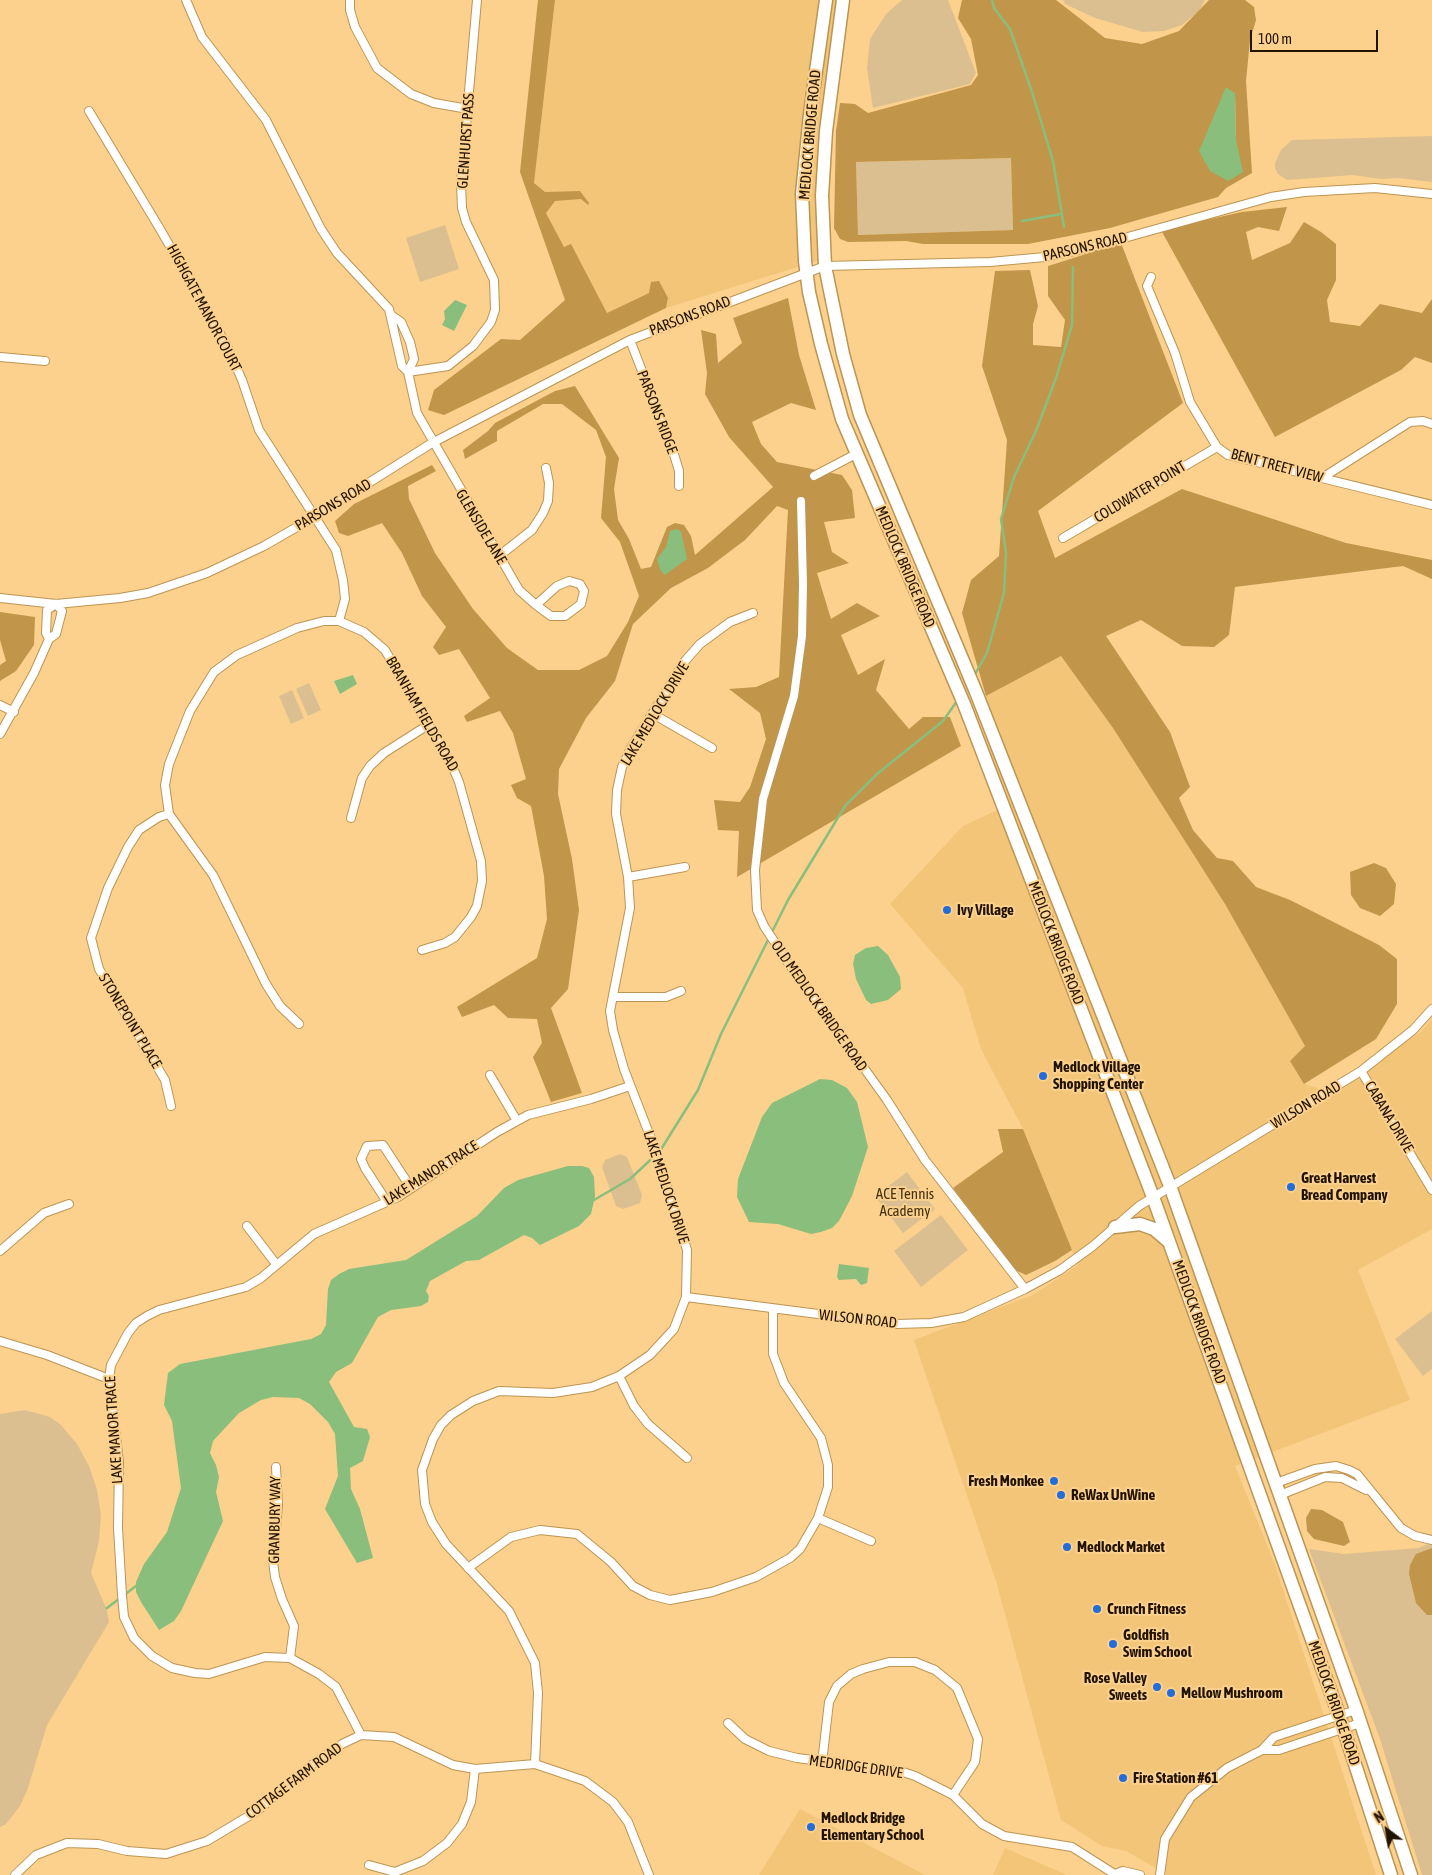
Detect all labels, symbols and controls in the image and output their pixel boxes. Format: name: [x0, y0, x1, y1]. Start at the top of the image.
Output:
scale bar: [1252, 20, 1380, 52]
text: 100 m: [1258, 30, 1292, 47]
street label: MEDLOCK BRIDGE ROAD: [795, 69, 825, 201]
street label: GLENHURST PASS: [454, 93, 478, 189]
street label: PARSONS ROAD: [1041, 229, 1129, 265]
street label: HIGHGATE MANOR COURT: [163, 241, 245, 375]
street label: PARSONS ROAD: [647, 292, 733, 340]
street label: PARSONS RIDGE: [633, 368, 681, 456]
street label: BENT TREET VIEW: [1229, 445, 1325, 487]
street label: COLDWATER POINT: [1091, 457, 1189, 527]
street label: PARSONS ROAD: [292, 475, 374, 535]
street label: GLENSIDE LANE: [452, 486, 510, 568]
street label: MEDLOCK BRIDGE ROAD: [871, 503, 939, 631]
street label: BRANHAM FIELDS ROAD: [382, 653, 462, 775]
street label: LAKE MEDLOCK DRIVE: [617, 659, 693, 769]
street label: MEDLOCK BRIDGE ROAD: [1024, 879, 1088, 1007]
place label: Ivy Village: [957, 901, 1014, 919]
marker: Ivy Village: [941, 904, 953, 916]
street label: OLD MEDLOCK BRIDGE ROAD: [767, 937, 871, 1075]
street label: STONEPOINT PLACE: [95, 970, 165, 1072]
place label: Medlock Village Shopping Center: [1053, 1058, 1143, 1093]
marker: Medlock Village Shopping Center: [1037, 1070, 1049, 1082]
street label: WILSON ROAD: [1268, 1077, 1344, 1133]
street label: CABANA DRIVE: [1361, 1078, 1417, 1156]
street label: LAKE MEDLOCK DRIVE: [639, 1128, 693, 1246]
street label: LAKE MANOR TRACE: [380, 1137, 482, 1209]
place label: Great Harvest Bread Company: [1301, 1169, 1388, 1204]
marker: Great Harvest Bread Company: [1285, 1181, 1297, 1193]
park label: ACE Tennis Academy: [876, 1185, 934, 1220]
street label: MEDLOCK BRIDGE ROAD: [1168, 1258, 1230, 1386]
street label: WILSON ROAD: [818, 1306, 898, 1332]
street label: LAKE MANOR TRACE: [101, 1375, 127, 1485]
place label: Fresh Monkee: [968, 1472, 1044, 1490]
marker: Fresh Monkee: [1048, 1475, 1060, 1487]
street label: GRANBURY WAY: [265, 1476, 285, 1564]
place label: ReWax UnWine: [1071, 1486, 1155, 1504]
marker: ReWax UnWine: [1055, 1489, 1067, 1501]
place label: Medlock Market: [1077, 1538, 1165, 1556]
marker: Medlock Market: [1061, 1541, 1073, 1553]
place label: Crunch Fitness: [1107, 1600, 1186, 1618]
marker: Crunch Fitness: [1091, 1603, 1103, 1615]
place label: Goldfish Swim School: [1123, 1626, 1192, 1661]
marker: Goldfish Swim School: [1107, 1638, 1119, 1650]
street label: MEDLOCK BRIDGE ROAD: [1304, 1638, 1364, 1768]
place label: Rose Valley Sweets: [1084, 1669, 1147, 1704]
marker: Rose Valley Sweets: [1151, 1681, 1163, 1693]
place label: Mellow Mushroom: [1181, 1684, 1283, 1702]
marker: Mellow Mushroom: [1165, 1687, 1177, 1699]
street label: COTTAGE FARM ROAD: [242, 1739, 346, 1823]
street label: MEDRIDGE DRIVE: [808, 1752, 904, 1782]
place label: Fire Station #61: [1133, 1769, 1218, 1787]
marker: Fire Station #61: [1117, 1772, 1129, 1784]
north arrow: [1362, 1805, 1412, 1855]
text: N: [1372, 1808, 1387, 1826]
place label: Medlock Bridge Elementary School: [821, 1809, 924, 1844]
marker: Medlock Bridge Elementary School: [805, 1821, 817, 1833]

